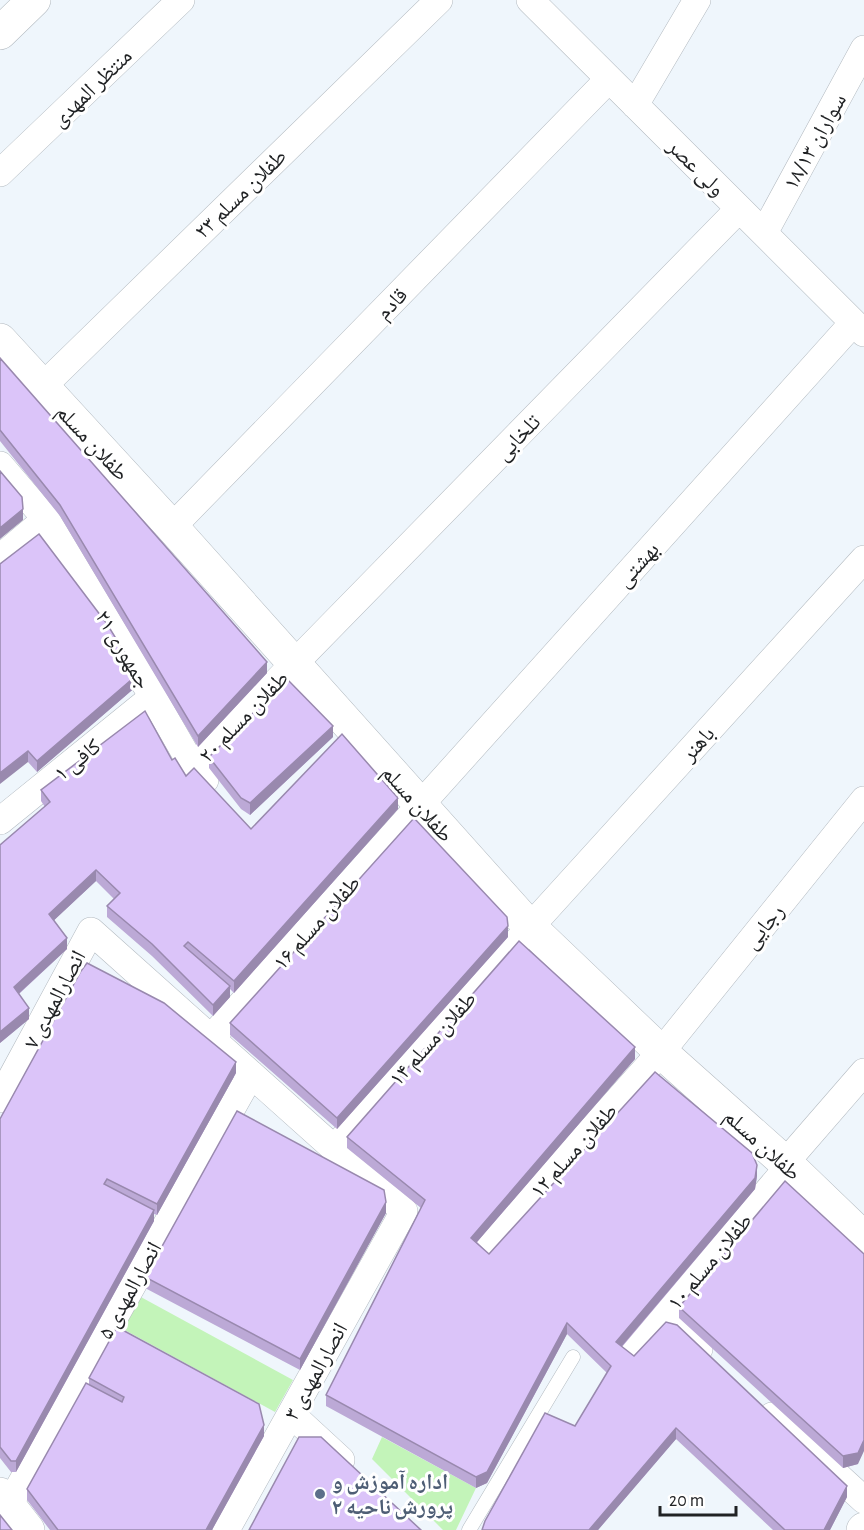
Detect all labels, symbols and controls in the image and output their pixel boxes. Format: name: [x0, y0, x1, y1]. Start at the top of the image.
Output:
street label: منتظر المهدی: [47, 44, 137, 133]
street label: سواران ۱۸/۱۳: [780, 90, 852, 194]
street label: ولی عصر: [661, 134, 729, 202]
street label: طفلان مسلم ۲۳: [191, 145, 293, 245]
street label: قادم: [372, 284, 414, 326]
street label: طفلان مسلم: [50, 401, 133, 487]
street label: تلخابی: [491, 410, 546, 466]
street label: بهشتی: [612, 538, 665, 593]
street label: جمهوری ۲۱: [90, 606, 155, 694]
street label: طفلان مسلم ۲۰: [195, 667, 295, 769]
street label: باهنر: [676, 722, 719, 767]
street label: کافی ۱: [50, 735, 106, 786]
street label: طفلان مسلم: [375, 761, 457, 848]
street label: طفلان مسلم ۱۶: [269, 871, 367, 976]
street label: رجایی: [739, 900, 790, 955]
street label: انصارالمهدی ۷: [20, 947, 92, 1053]
street label: طفلان مسلم ۱۴: [385, 987, 483, 1092]
street label: طفلان مسلم ۱۲: [526, 1099, 624, 1204]
street label: طفلان مسلم: [718, 1105, 805, 1187]
street label: طفلان مسلم ۱۰: [663, 1209, 758, 1316]
street label: انصارالمهدی ۵: [94, 1238, 167, 1344]
street label: انصارالمهدی ۳: [280, 1319, 353, 1425]
place label: اداره آموزش و پرورش ناحیه ۲: [332, 1470, 453, 1520]
scale bar: [660, 1479, 736, 1517]
marker: اداره آموزش و پرورش ناحیه ۲: [313, 1487, 327, 1501]
text: 20 m: [669, 1492, 704, 1510]

